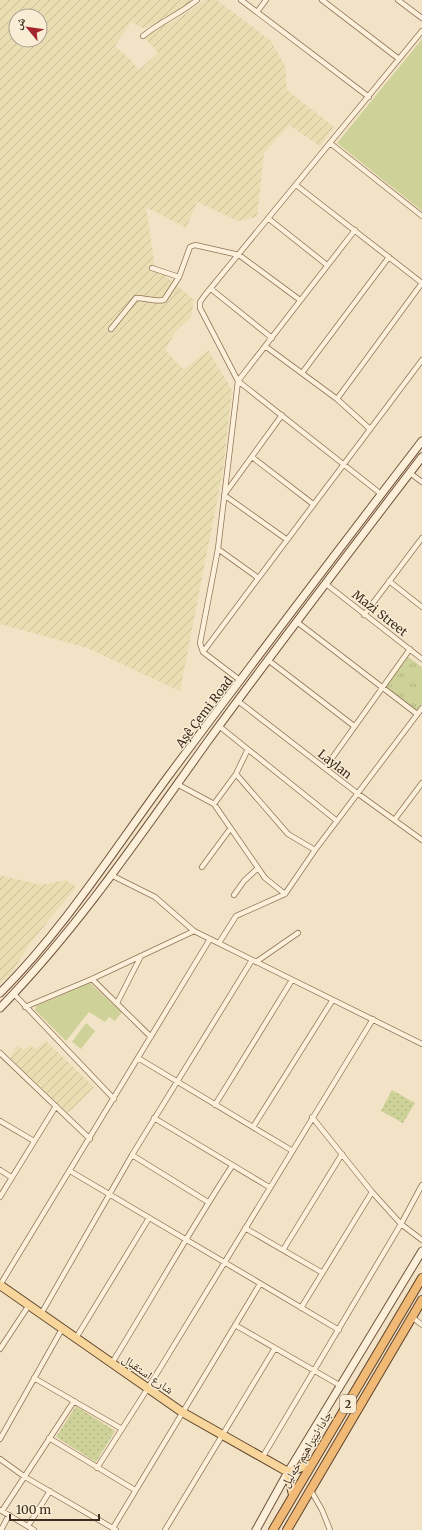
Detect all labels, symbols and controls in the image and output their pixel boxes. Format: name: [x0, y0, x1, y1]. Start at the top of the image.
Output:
north arrow: [8, 8, 48, 48]
text: ش: [10, 14, 29, 32]
street label: Mazi Street: [349, 587, 411, 639]
street label: Aşê Çemi Road: [172, 673, 236, 751]
street label: Laylan: [315, 746, 355, 782]
street label: شارع استقبال: [119, 1351, 177, 1398]
road number: 2: [340, 1395, 356, 1413]
street label: جادا ئیبراهیم خەلیل: [277, 1408, 336, 1491]
scale bar: [10, 1496, 99, 1522]
text: 100 m: [16, 1502, 51, 1517]

